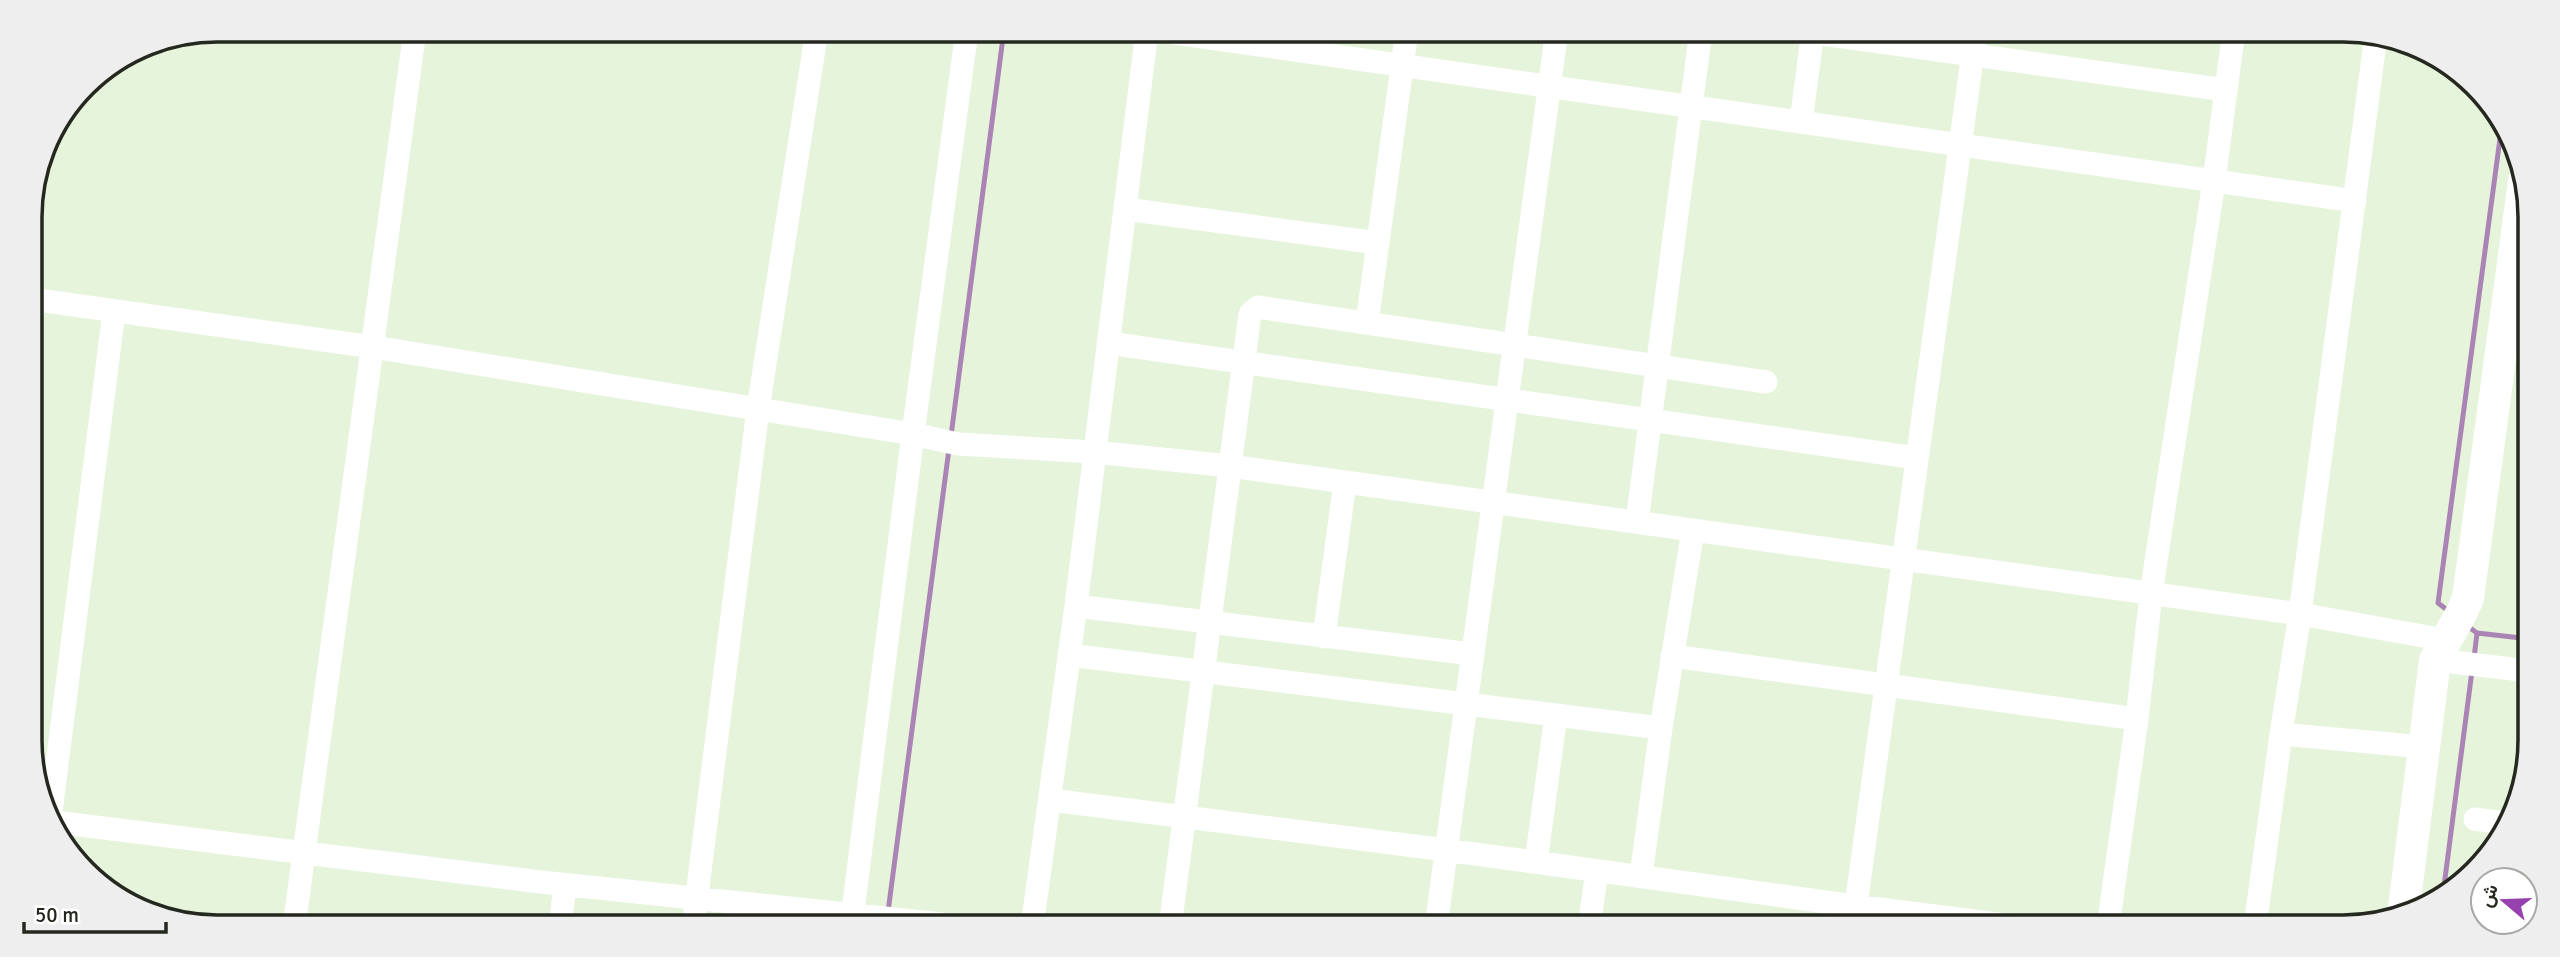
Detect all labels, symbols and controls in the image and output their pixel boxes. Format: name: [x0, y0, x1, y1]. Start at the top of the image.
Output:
north arrow: [2469, 866, 2539, 936]
text: ش: [2474, 881, 2504, 910]
scale bar: [24, 890, 166, 934]
text: 50 m: [35, 902, 79, 928]

